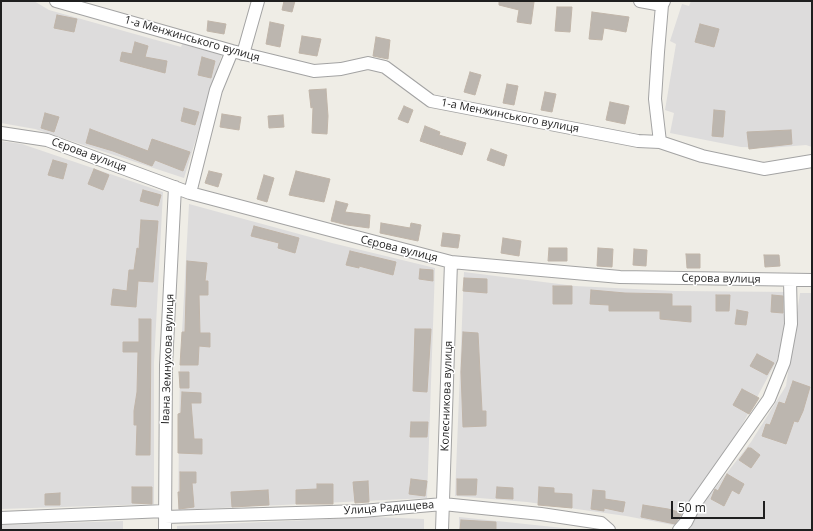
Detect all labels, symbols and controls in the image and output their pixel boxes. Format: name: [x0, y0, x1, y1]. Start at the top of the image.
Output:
street label: 1-а Менжинського вулиця: [123, 13, 261, 65]
street label: 1-а Менжинського вулиця: [440, 96, 580, 136]
street label: Сєрова вулиця: [50, 135, 128, 175]
street label: Сєрова вулиця: [359, 233, 439, 265]
street label: Сєрова вулиця: [681, 272, 761, 286]
street label: Івана Земнухова вулиця: [159, 294, 177, 424]
street label: Колесникова вулиця: [438, 340, 456, 452]
scale bar: [673, 493, 767, 519]
street label: Улица Радищева: [343, 498, 435, 518]
text: 50 m: [678, 499, 706, 516]

